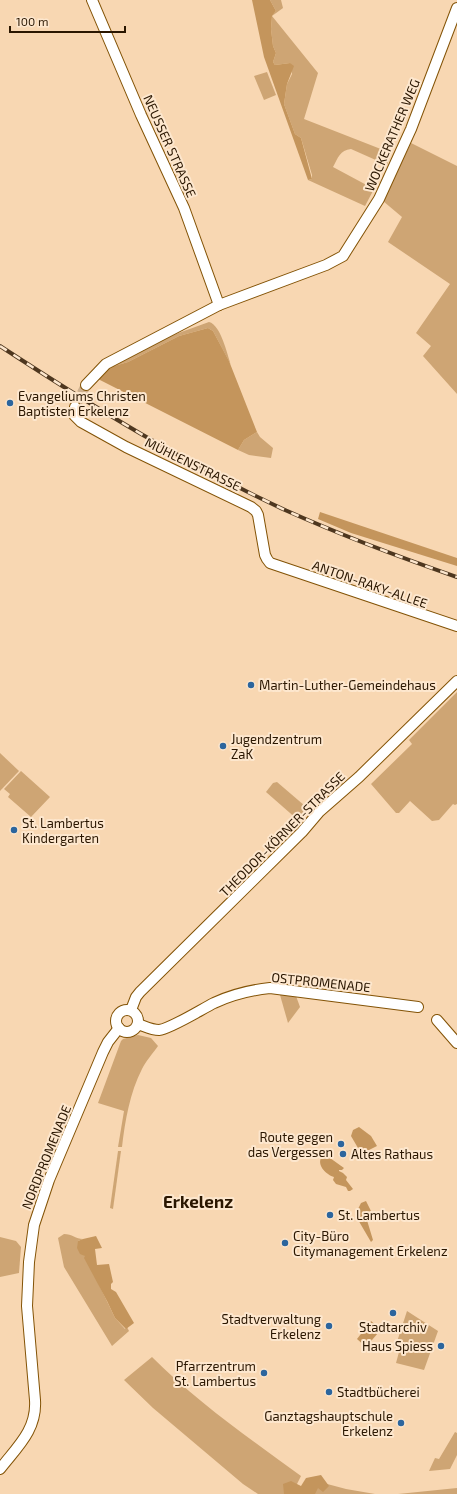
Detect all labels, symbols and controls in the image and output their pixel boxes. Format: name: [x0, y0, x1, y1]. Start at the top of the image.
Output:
scale bar: [10, 8, 125, 34]
text: 100 m: [16, 14, 48, 28]
street label: WOCKERATHER WEG: [361, 76, 423, 194]
street label: NEUSSER STRASSE: [140, 92, 200, 200]
place label: Evangeliums Christen Baptisten Erkelenz: [18, 388, 146, 419]
marker: Evangeliums Christen Baptisten Erkelenz: [5, 398, 15, 408]
street label: MÜHLENSTRASSE: [142, 434, 244, 494]
street label: ANTON-RAKY-ALLEE: [310, 557, 430, 611]
place label: Martin-Luther-Gemeindehaus: [259, 677, 436, 693]
marker: Martin-Luther-Gemeindehaus: [246, 680, 256, 690]
place label: Jugendzentrum ZaK: [231, 731, 322, 762]
marker: Jugendzentrum ZaK: [218, 741, 228, 751]
street label: THEODOR-KÖRNER-STRASSE: [216, 768, 348, 900]
place label: St. Lambertus Kindergarten: [22, 815, 104, 846]
marker: St. Lambertus Kindergarten: [9, 825, 19, 835]
street label: OSTPROMENADE: [271, 969, 371, 995]
street label: NORDPROMENADE: [18, 1103, 74, 1211]
place label: Route gegen das Vergessen: [248, 1129, 333, 1160]
marker: Route gegen das Vergessen: [336, 1139, 346, 1149]
place label: Altes Rathaus: [351, 1146, 433, 1162]
marker: Altes Rathaus: [338, 1149, 348, 1159]
district label: Erkelenz: [163, 1191, 233, 1211]
place label: St. Lambertus: [338, 1207, 420, 1223]
marker: St. Lambertus: [325, 1210, 335, 1220]
place label: City-Büro Citymanagement Erkelenz: [293, 1228, 448, 1259]
marker: City-Büro Citymanagement Erkelenz: [280, 1238, 290, 1248]
marker: Stadtarchiv: [388, 1308, 398, 1318]
place label: Stadtverwaltung Erkelenz: [222, 1311, 321, 1342]
place label: Stadtarchiv: [359, 1319, 427, 1335]
marker: Stadtverwaltung Erkelenz: [324, 1321, 334, 1331]
place label: Haus Spiess: [362, 1338, 433, 1354]
marker: Haus Spiess: [436, 1341, 446, 1351]
place label: Pfarrzentrum St. Lambertus: [174, 1358, 256, 1389]
marker: Pfarrzentrum St. Lambertus: [259, 1368, 269, 1378]
place label: Stadtbücherei: [337, 1384, 420, 1400]
marker: Stadtbücherei: [324, 1387, 334, 1397]
place label: Ganztagshauptschule Erkelenz: [264, 1408, 393, 1439]
marker: Ganztagshauptschule Erkelenz: [396, 1418, 406, 1428]

